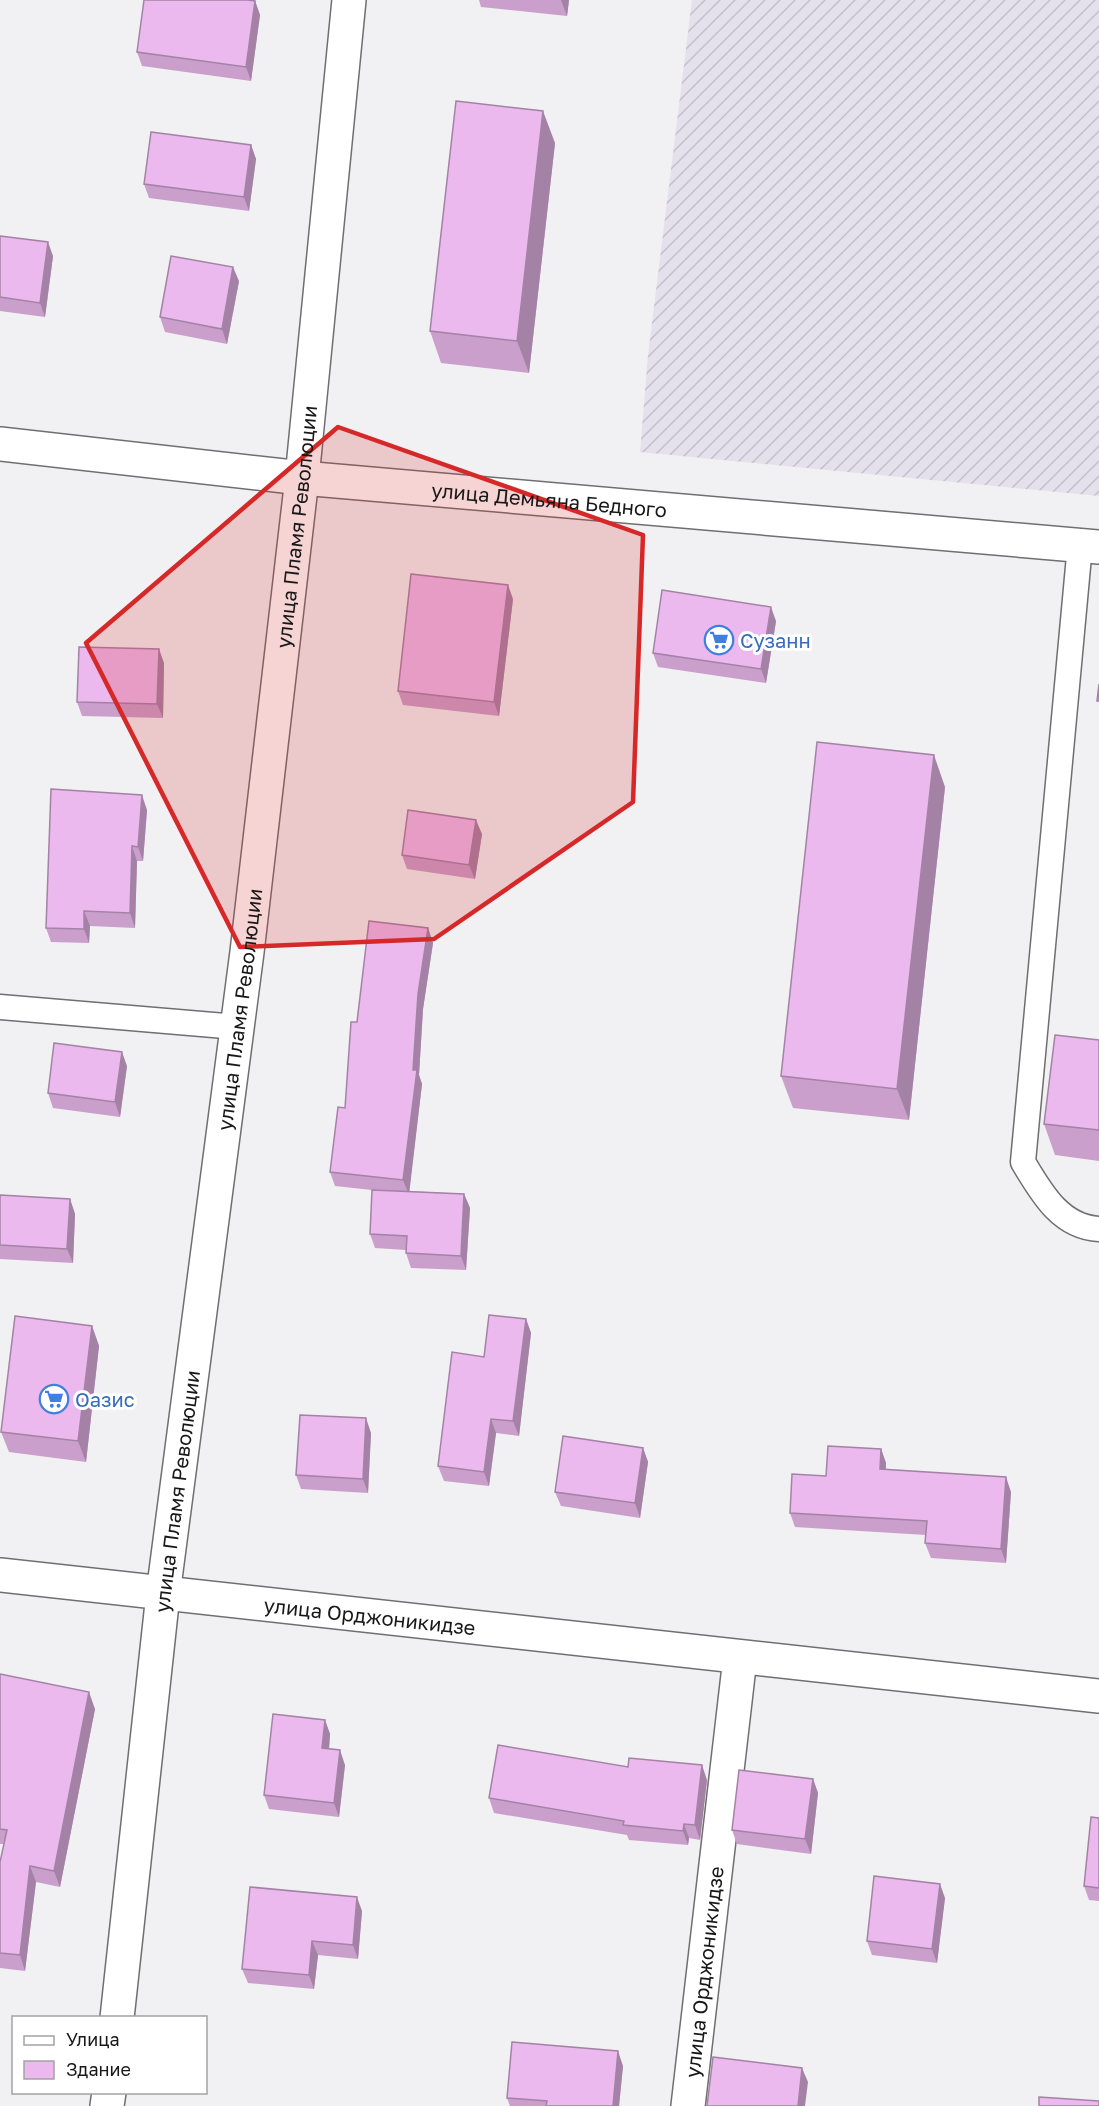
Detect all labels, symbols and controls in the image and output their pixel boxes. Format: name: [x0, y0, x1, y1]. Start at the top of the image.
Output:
street label: улица Пламя Революции: [270, 404, 321, 649]
street label: улица Демьяна Бедного: [430, 477, 668, 522]
supermarket icon: Сузанн: [703, 624, 735, 656]
place label: Сузанн: [740, 628, 811, 652]
street label: улица Пламя Революции: [212, 887, 266, 1132]
street label: улица Пламя Революции: [149, 1369, 204, 1614]
supermarket icon: Оазис: [38, 1383, 70, 1415]
place label: Оазис: [75, 1387, 135, 1411]
street label: улица Орджоникидзе: [263, 1592, 477, 1639]
street label: улица Орджоникидзе: [679, 1865, 728, 2079]
legend: [12, 2016, 207, 2094]
text: Улица: [66, 2028, 120, 2050]
text: Здание: [66, 2058, 131, 2080]

